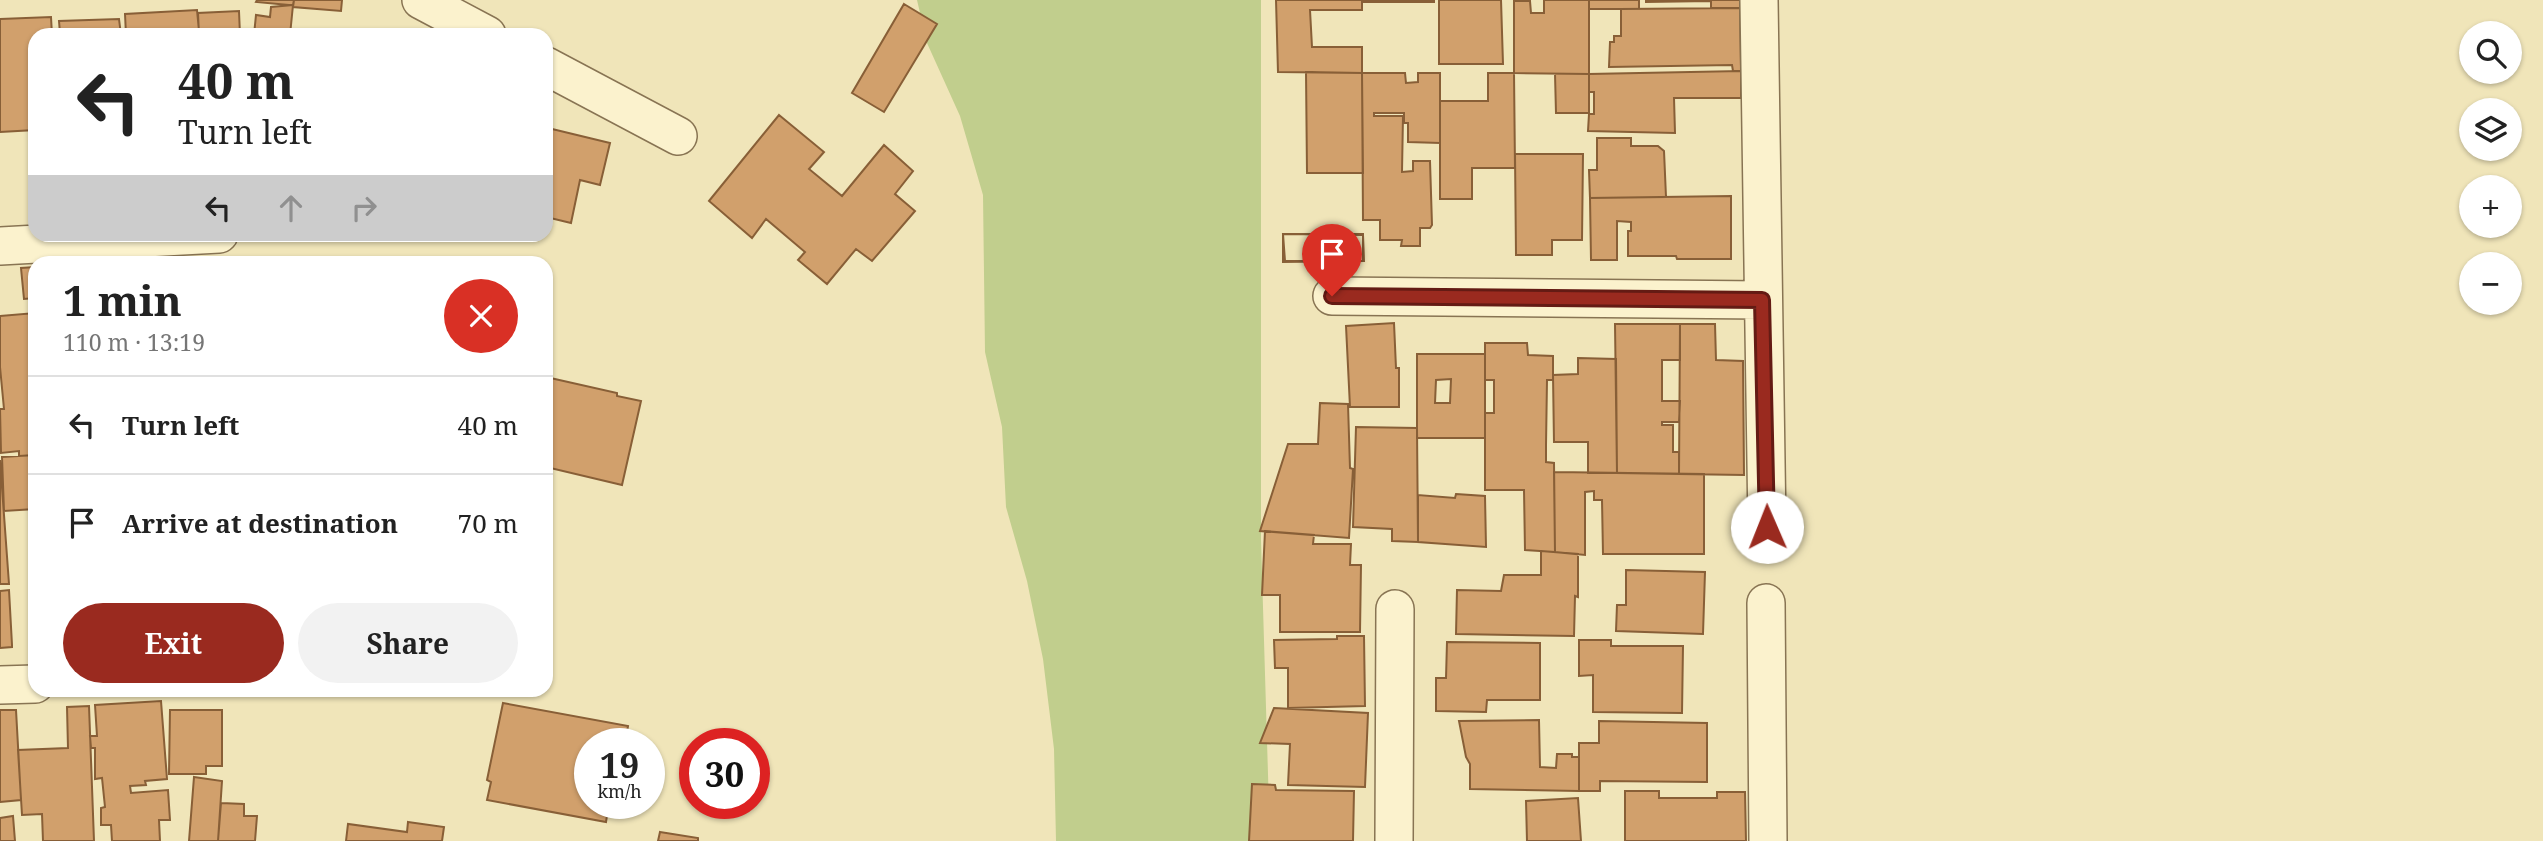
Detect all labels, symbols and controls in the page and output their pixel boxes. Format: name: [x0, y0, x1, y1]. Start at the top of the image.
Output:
map controls: [2459, 21, 2522, 315]
button: search: [2459, 21, 2522, 84]
text: 40 m: [178, 47, 294, 113]
icon: left: [63, 56, 154, 147]
button: layers: [2459, 98, 2522, 161]
text: Turn left: [178, 110, 312, 153]
button: +: [2459, 175, 2522, 238]
icon: left: [199, 189, 237, 227]
icon: ahead: [272, 189, 310, 227]
icon: right: [345, 189, 383, 227]
pin: [1302, 224, 1362, 296]
icon: arrive: [1313, 235, 1351, 273]
button: −: [2459, 252, 2522, 315]
text: 1 min: [63, 271, 182, 328]
button: close: [444, 279, 518, 353]
text: 110 m · 13:19: [63, 326, 205, 358]
icon: left: [63, 406, 101, 444]
text: Turn left: [122, 407, 239, 443]
text: 40 m: [458, 407, 518, 443]
position arrow: [1730, 490, 1804, 564]
icon: arrive: [63, 504, 101, 542]
text: Arrive at destination: [122, 505, 398, 541]
text: 70 m: [458, 505, 518, 541]
button: Exit: [63, 603, 284, 683]
button: Share: [298, 603, 518, 683]
speed limit sign: 30: [679, 728, 770, 819]
text: 19: [600, 741, 639, 788]
text: km/h: [597, 779, 642, 803]

